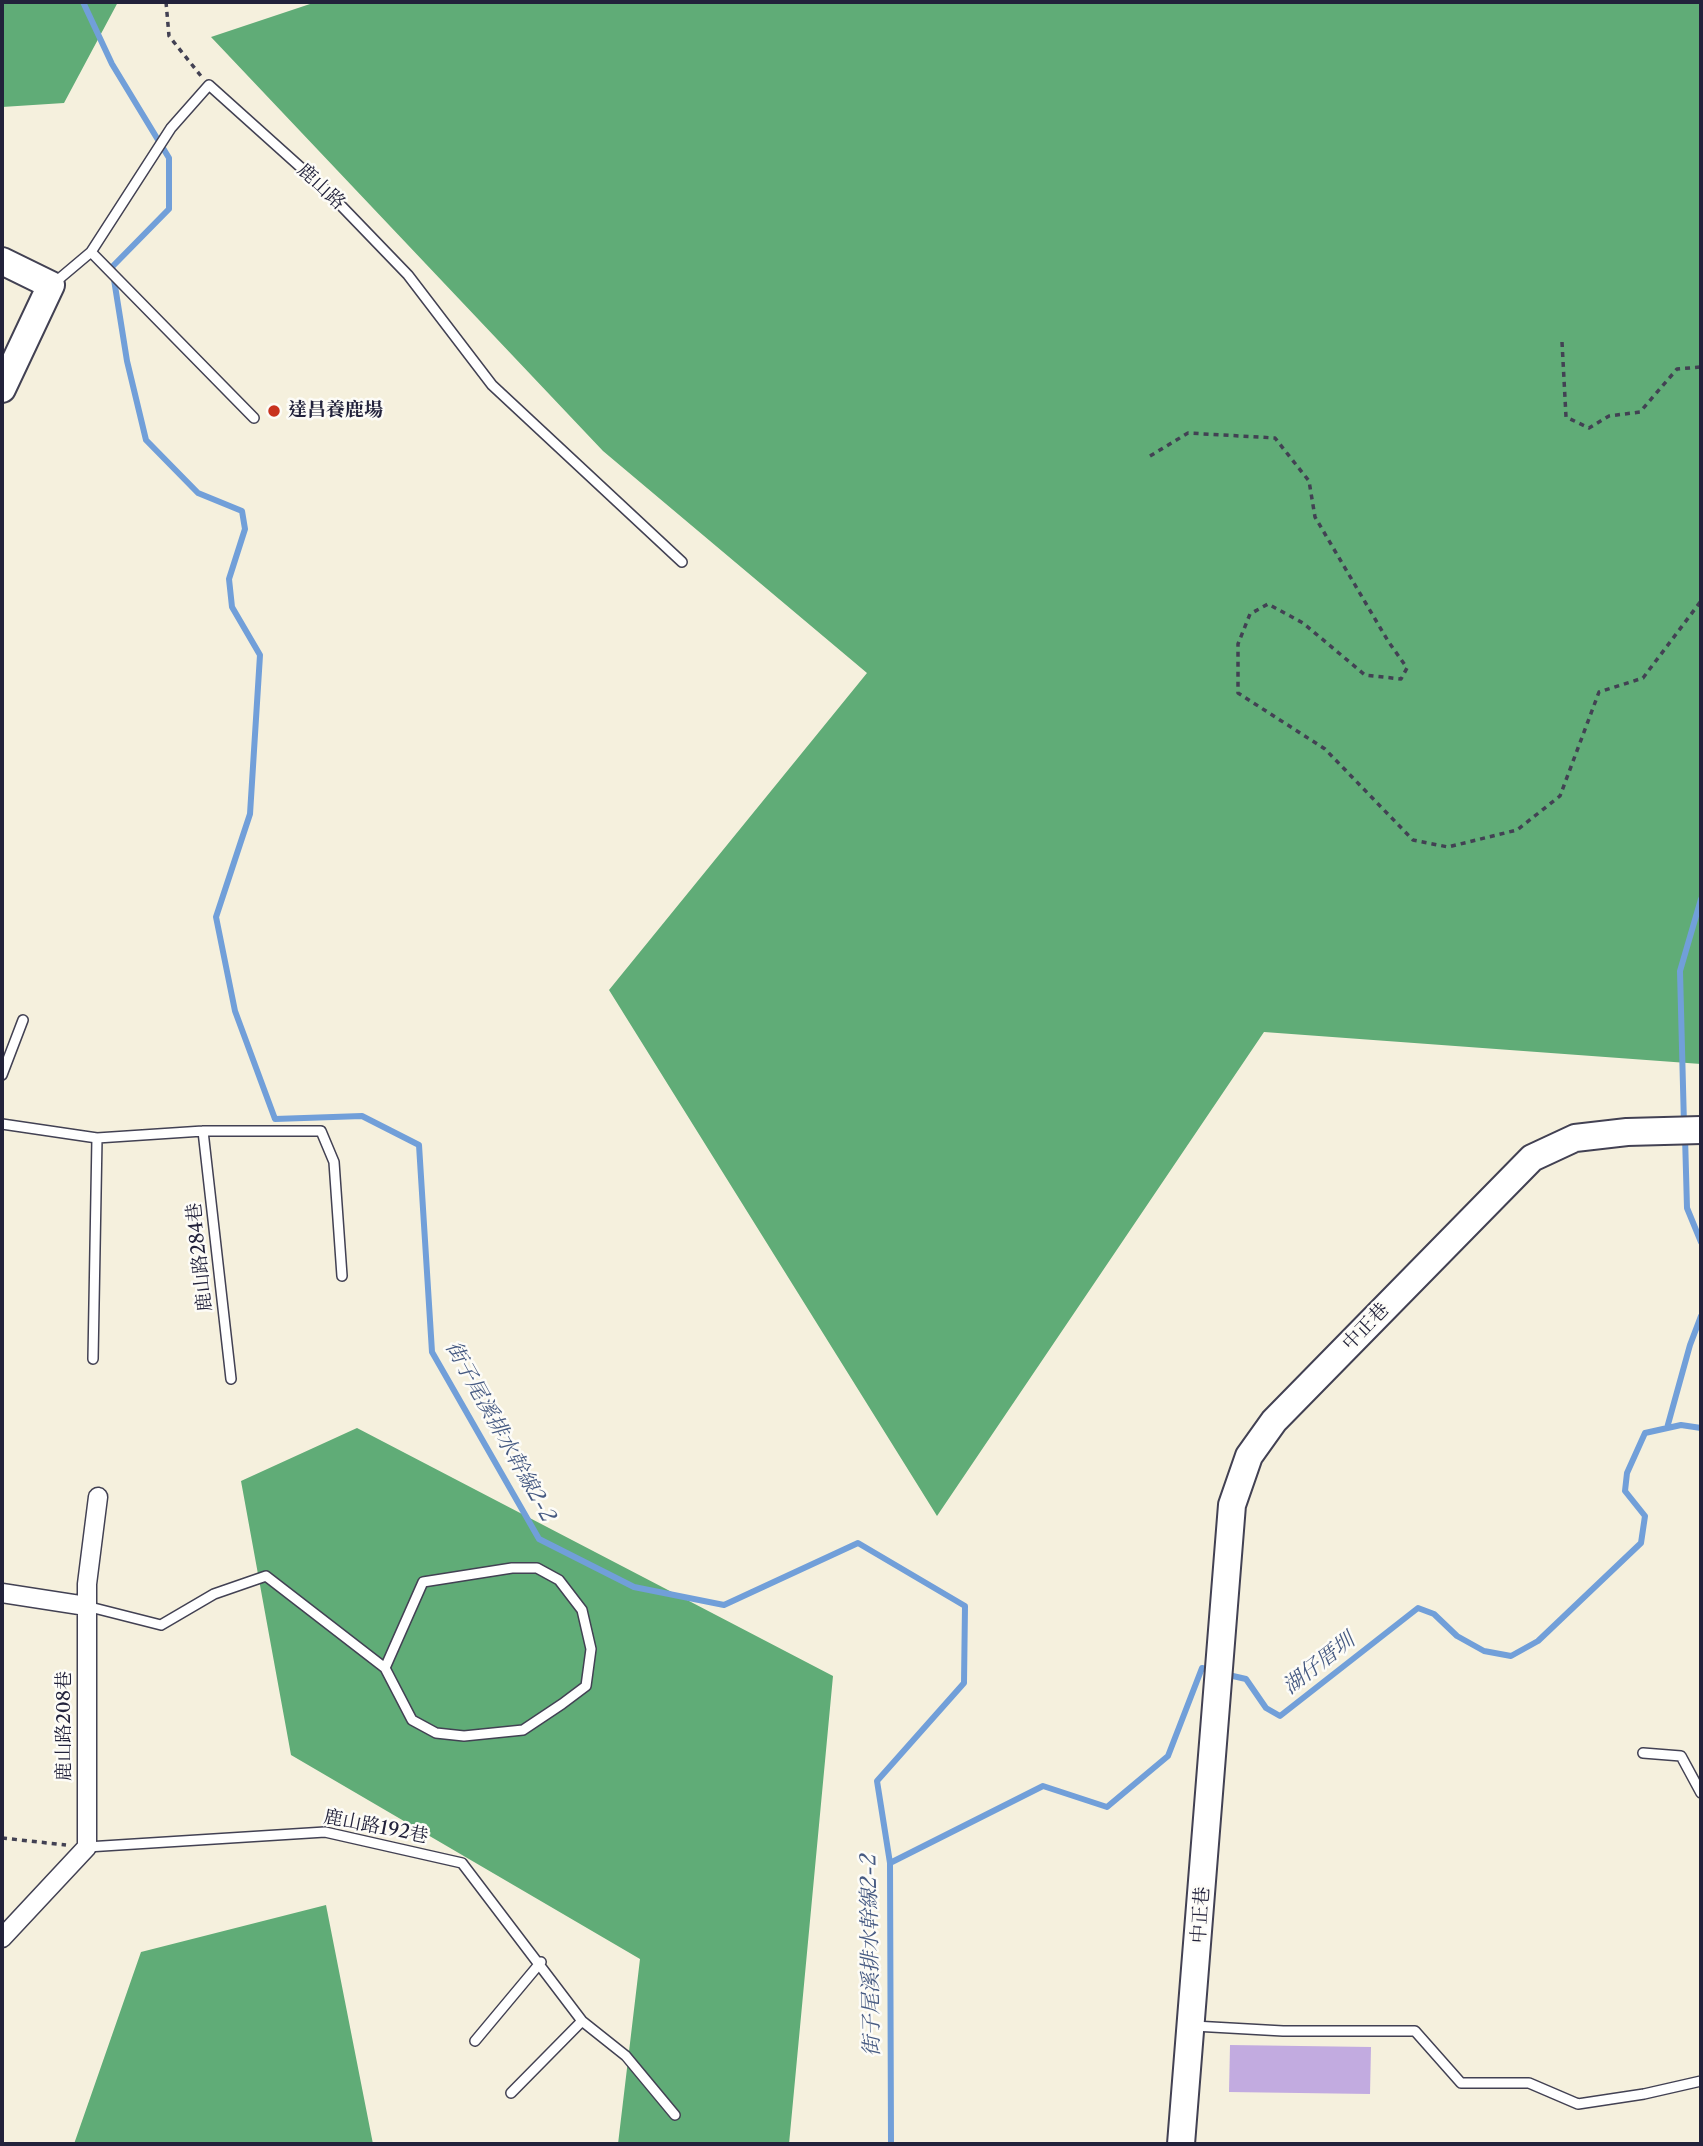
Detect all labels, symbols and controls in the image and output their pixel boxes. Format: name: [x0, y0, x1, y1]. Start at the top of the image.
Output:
street label: 鹿山路: [292, 159, 350, 215]
place label: 達昌養鹿場: [288, 400, 383, 422]
marker: 達昌養鹿場: [266, 403, 282, 419]
street label: 鹿山路284巷: [183, 1202, 217, 1312]
street label: 中正巷: [1338, 1299, 1394, 1355]
water label: 街子尾溪排水幹線2-2: [440, 1337, 560, 1527]
water label: 湖仔厝圳: [1278, 1628, 1360, 1700]
street label: 鹿山路208巷: [54, 1671, 76, 1781]
street label: 鹿山路192巷: [322, 1806, 430, 1848]
water label: 街子尾溪排水幹線2-2: [857, 1853, 885, 2057]
street label: 中正巷: [1188, 1886, 1214, 1944]

